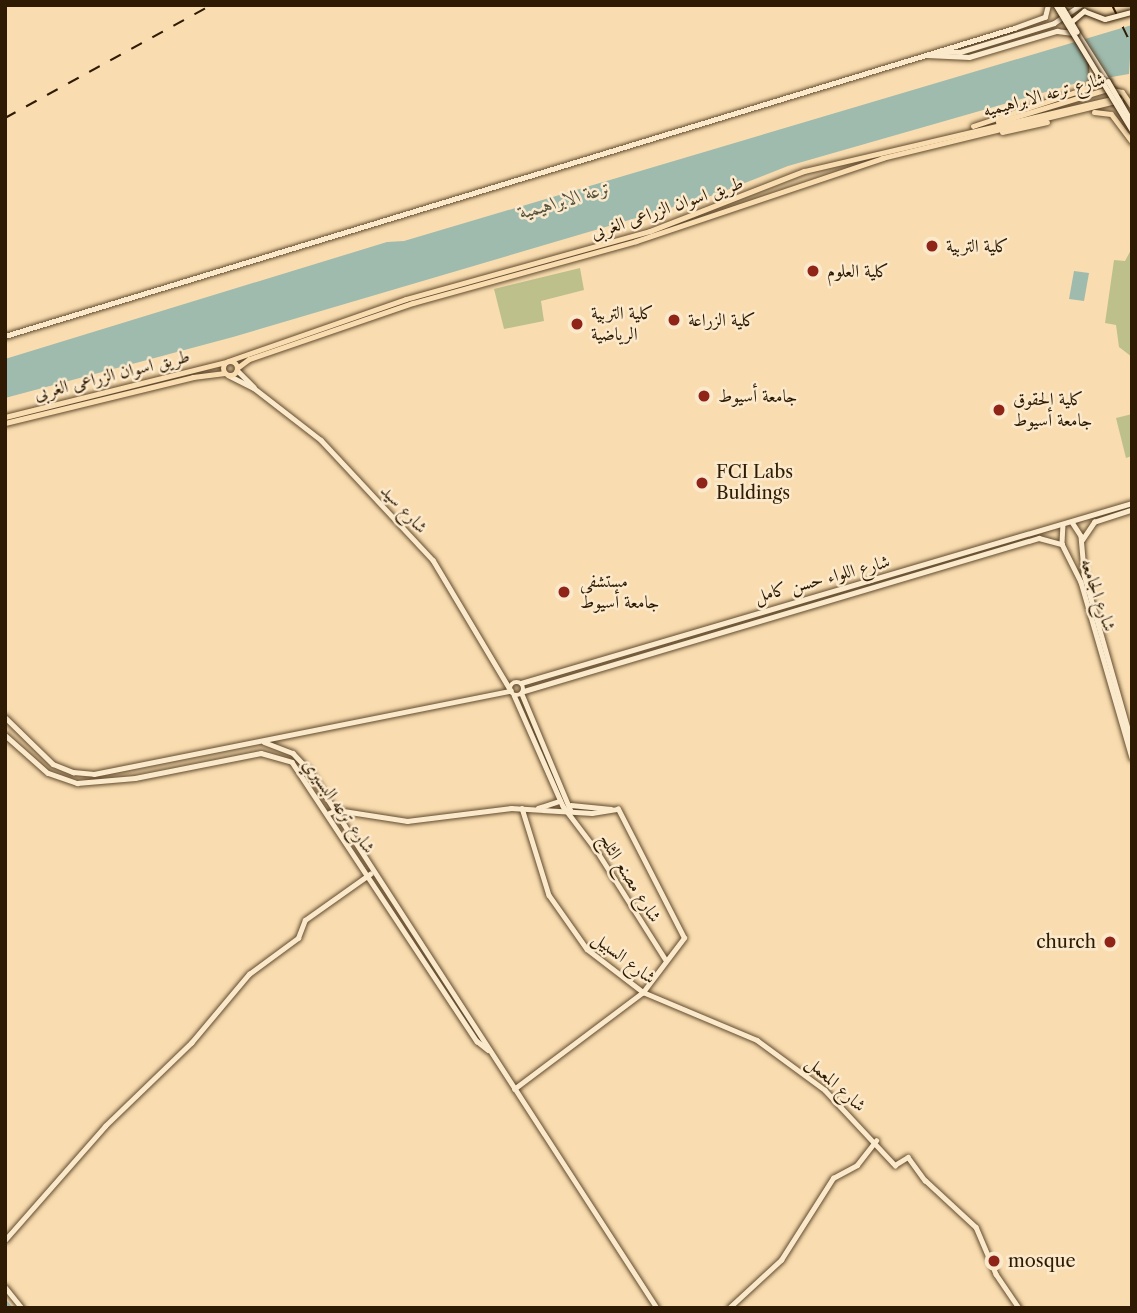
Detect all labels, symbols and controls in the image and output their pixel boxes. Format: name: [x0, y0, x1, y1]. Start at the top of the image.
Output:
street label: شارع ترعه الابراهيميه: [981, 68, 1107, 122]
street label: طريق اسوان الزراعى الغربى: [588, 172, 746, 244]
water label: ترعة الابراهيمية: [516, 176, 614, 224]
place label: كلية التربية: [946, 235, 1009, 257]
marker: كلية التربية: [924, 238, 940, 254]
place label: كلية العلوم: [827, 260, 889, 282]
marker: كلية العلوم: [805, 263, 821, 279]
place label: كلية التربية الرياضية: [591, 303, 654, 346]
place label: كلية الزراعة: [688, 309, 756, 331]
marker: كلية الزراعة: [666, 312, 682, 328]
marker: كلية التربية الرياضية: [569, 316, 585, 332]
street label: طريق اسوان الزراعى الغربى: [32, 345, 192, 405]
place label: جامعة أسيوط: [718, 385, 798, 407]
marker: جامعة أسيوط: [696, 388, 712, 404]
place label: كلية الحقوق جامعة أسيوط: [1013, 389, 1093, 432]
marker: كلية الحقوق جامعة أسيوط: [991, 402, 1007, 418]
place label: FCI Labs Buldings: [716, 462, 793, 504]
marker: FCI Labs Buldings: [694, 475, 710, 491]
street label: شارع سيد: [376, 480, 432, 538]
street label: شارع اللواء حسن كامل: [752, 551, 892, 607]
street label: شارع الجامعه: [1075, 556, 1121, 634]
place label: مستشفی جامعة أسيوط: [580, 571, 660, 614]
marker: مستشفی جامعة أسيوط: [554, 582, 574, 602]
street label: شارع ترعه البسيري: [298, 754, 380, 858]
street label: شارع مصنع الثلج: [594, 830, 666, 926]
street label: شارع السبيل: [588, 927, 660, 989]
place label: church: [1036, 931, 1096, 953]
marker: church: [1102, 934, 1118, 950]
street label: شارع المعمل: [802, 1052, 870, 1116]
place label: mosque: [1008, 1250, 1076, 1272]
marker: mosque: [986, 1253, 1002, 1269]

